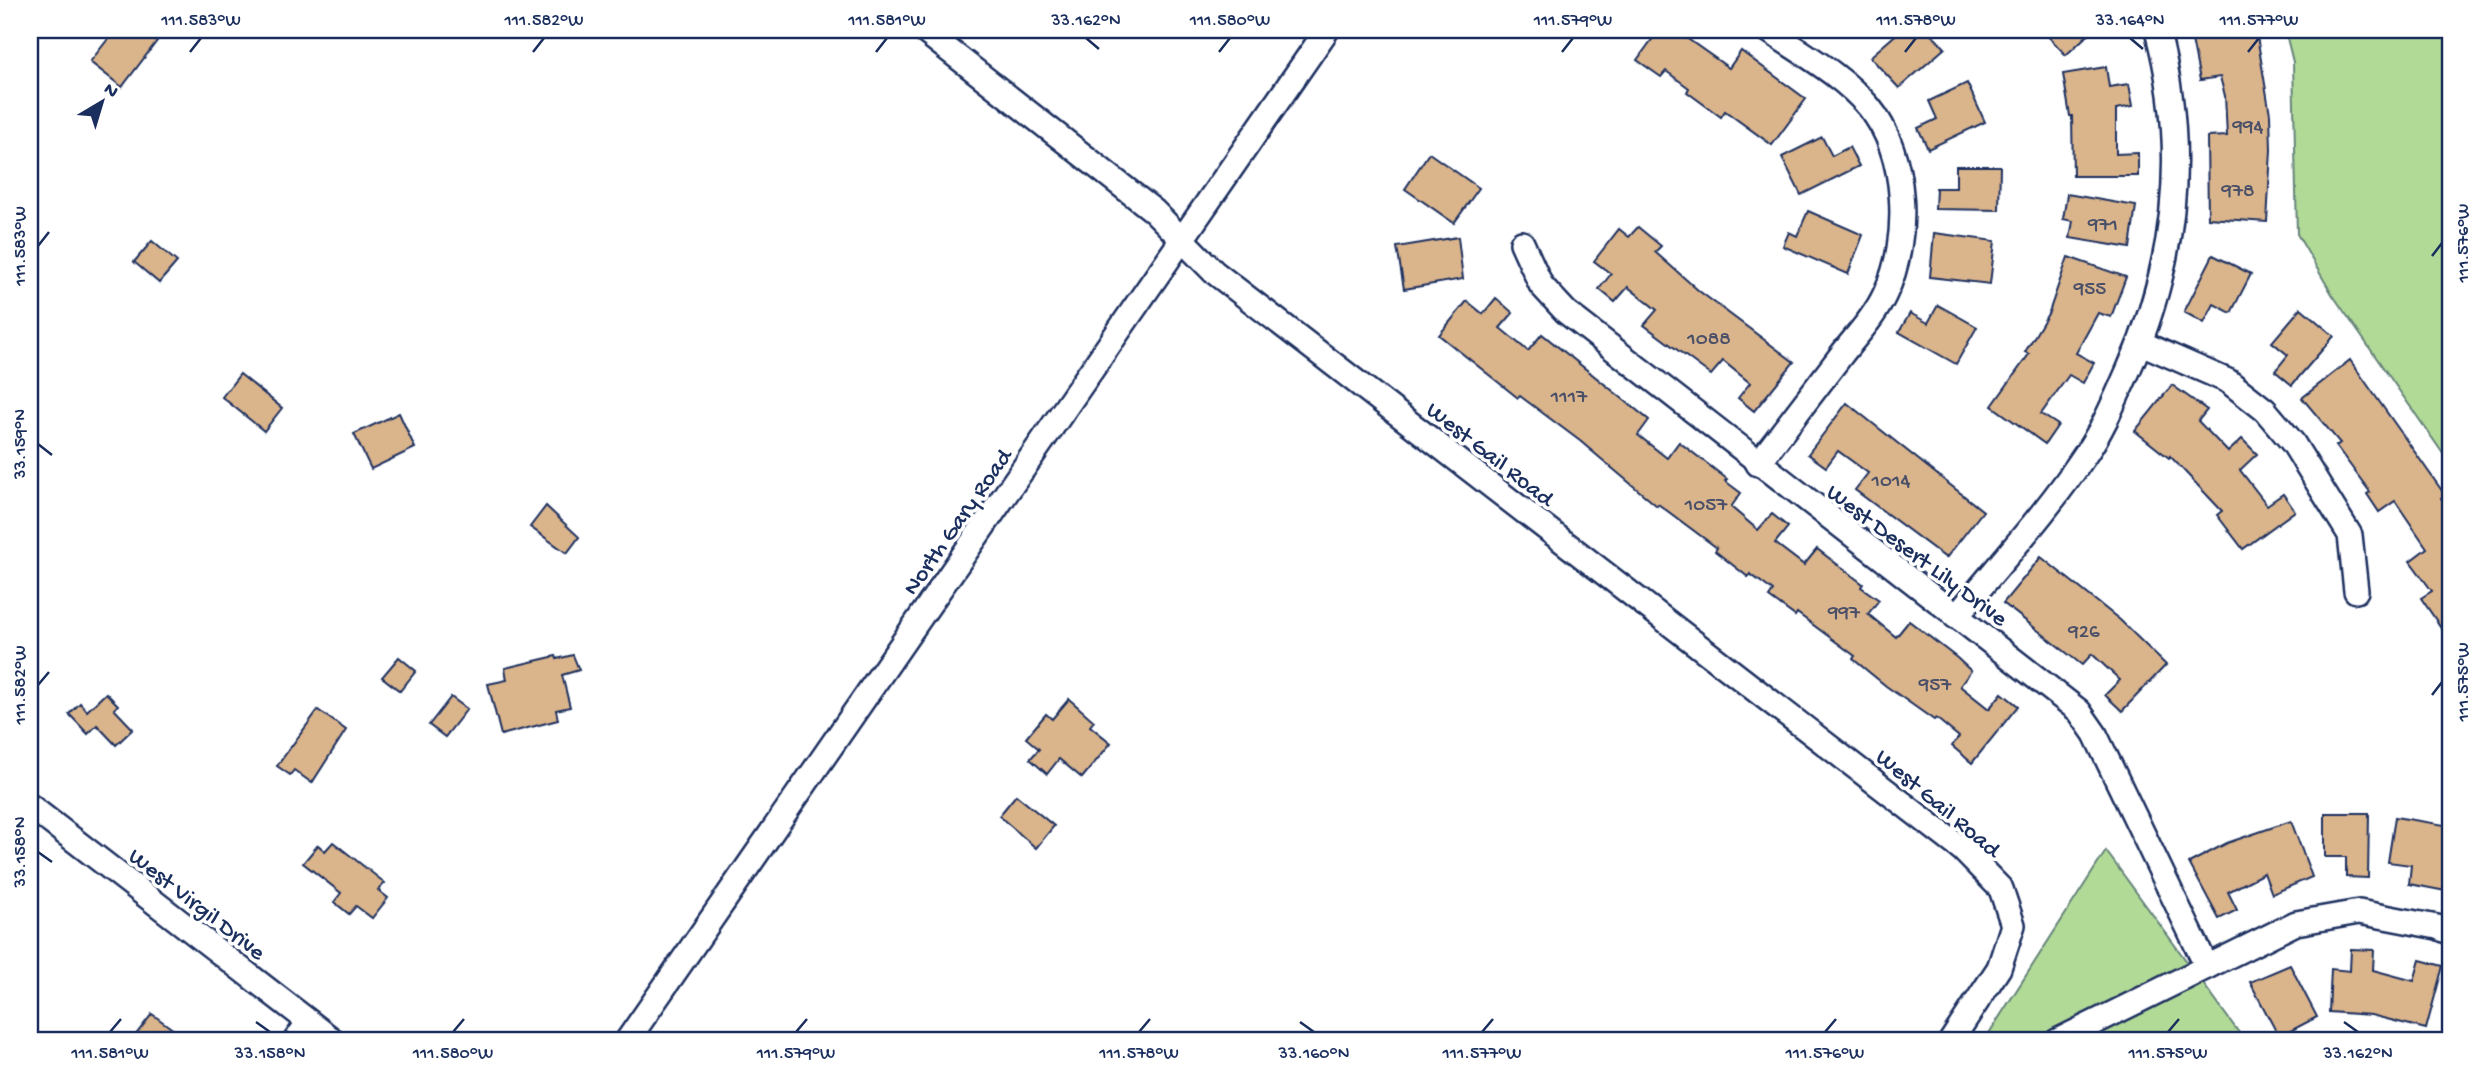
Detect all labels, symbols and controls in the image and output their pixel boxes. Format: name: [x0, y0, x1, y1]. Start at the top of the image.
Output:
text: 111.583°W: [160, 11, 241, 32]
text: 111.582°W: [503, 11, 584, 32]
text: 111.581°W: [847, 11, 926, 32]
text: 33.162°N: [1050, 11, 1121, 32]
text: 111.580°W: [1189, 11, 1270, 32]
text: 111.579°W: [1533, 11, 1612, 32]
text: 111.578°W: [1875, 11, 1956, 32]
text: 33.164°N: [2094, 11, 2165, 32]
text: 111.577°W: [2218, 11, 2299, 32]
north arrow: [66, 66, 136, 136]
text: N: [98, 78, 122, 104]
house number: 994: [2232, 116, 2264, 141]
house number: 978: [2221, 180, 2254, 205]
text: 111.576°W: [2454, 204, 2475, 283]
text: 111.583°W: [11, 206, 32, 287]
house number: 971: [2087, 214, 2118, 239]
house number: 955: [2073, 278, 2106, 303]
house number: 1088: [1686, 328, 1731, 353]
house number: 1117: [1550, 386, 1588, 411]
street label: West Gail Road: [1419, 397, 1560, 516]
text: 33.159°N: [11, 409, 32, 480]
street label: North Gary Road: [898, 443, 1021, 602]
house number: 1014: [1871, 470, 1910, 495]
street label: West Desert Lily Drive: [1820, 479, 2013, 635]
house number: 1057: [1684, 494, 1728, 519]
house number: 997: [1827, 602, 1861, 627]
house number: 926: [2067, 621, 2100, 646]
text: 111.575°W: [2454, 642, 2475, 723]
text: 111.582°W: [11, 645, 32, 726]
house number: 957: [1918, 674, 1952, 699]
street label: West Gail Road: [1868, 744, 2007, 867]
text: 33.158°N: [11, 817, 32, 888]
street label: West Virgil Drive: [121, 843, 271, 969]
text: 111.581°W: [70, 1044, 149, 1065]
text: 33.158°N: [234, 1044, 305, 1065]
text: 111.580°W: [412, 1044, 493, 1065]
text: 111.579°W: [756, 1044, 835, 1065]
text: 111.578°W: [1098, 1044, 1179, 1065]
text: 33.160°N: [1278, 1044, 1349, 1065]
text: 111.577°W: [1441, 1044, 1522, 1065]
text: 111.576°W: [1785, 1044, 1864, 1065]
text: 111.575°W: [2127, 1044, 2208, 1065]
text: 33.162°N: [2322, 1044, 2393, 1065]

